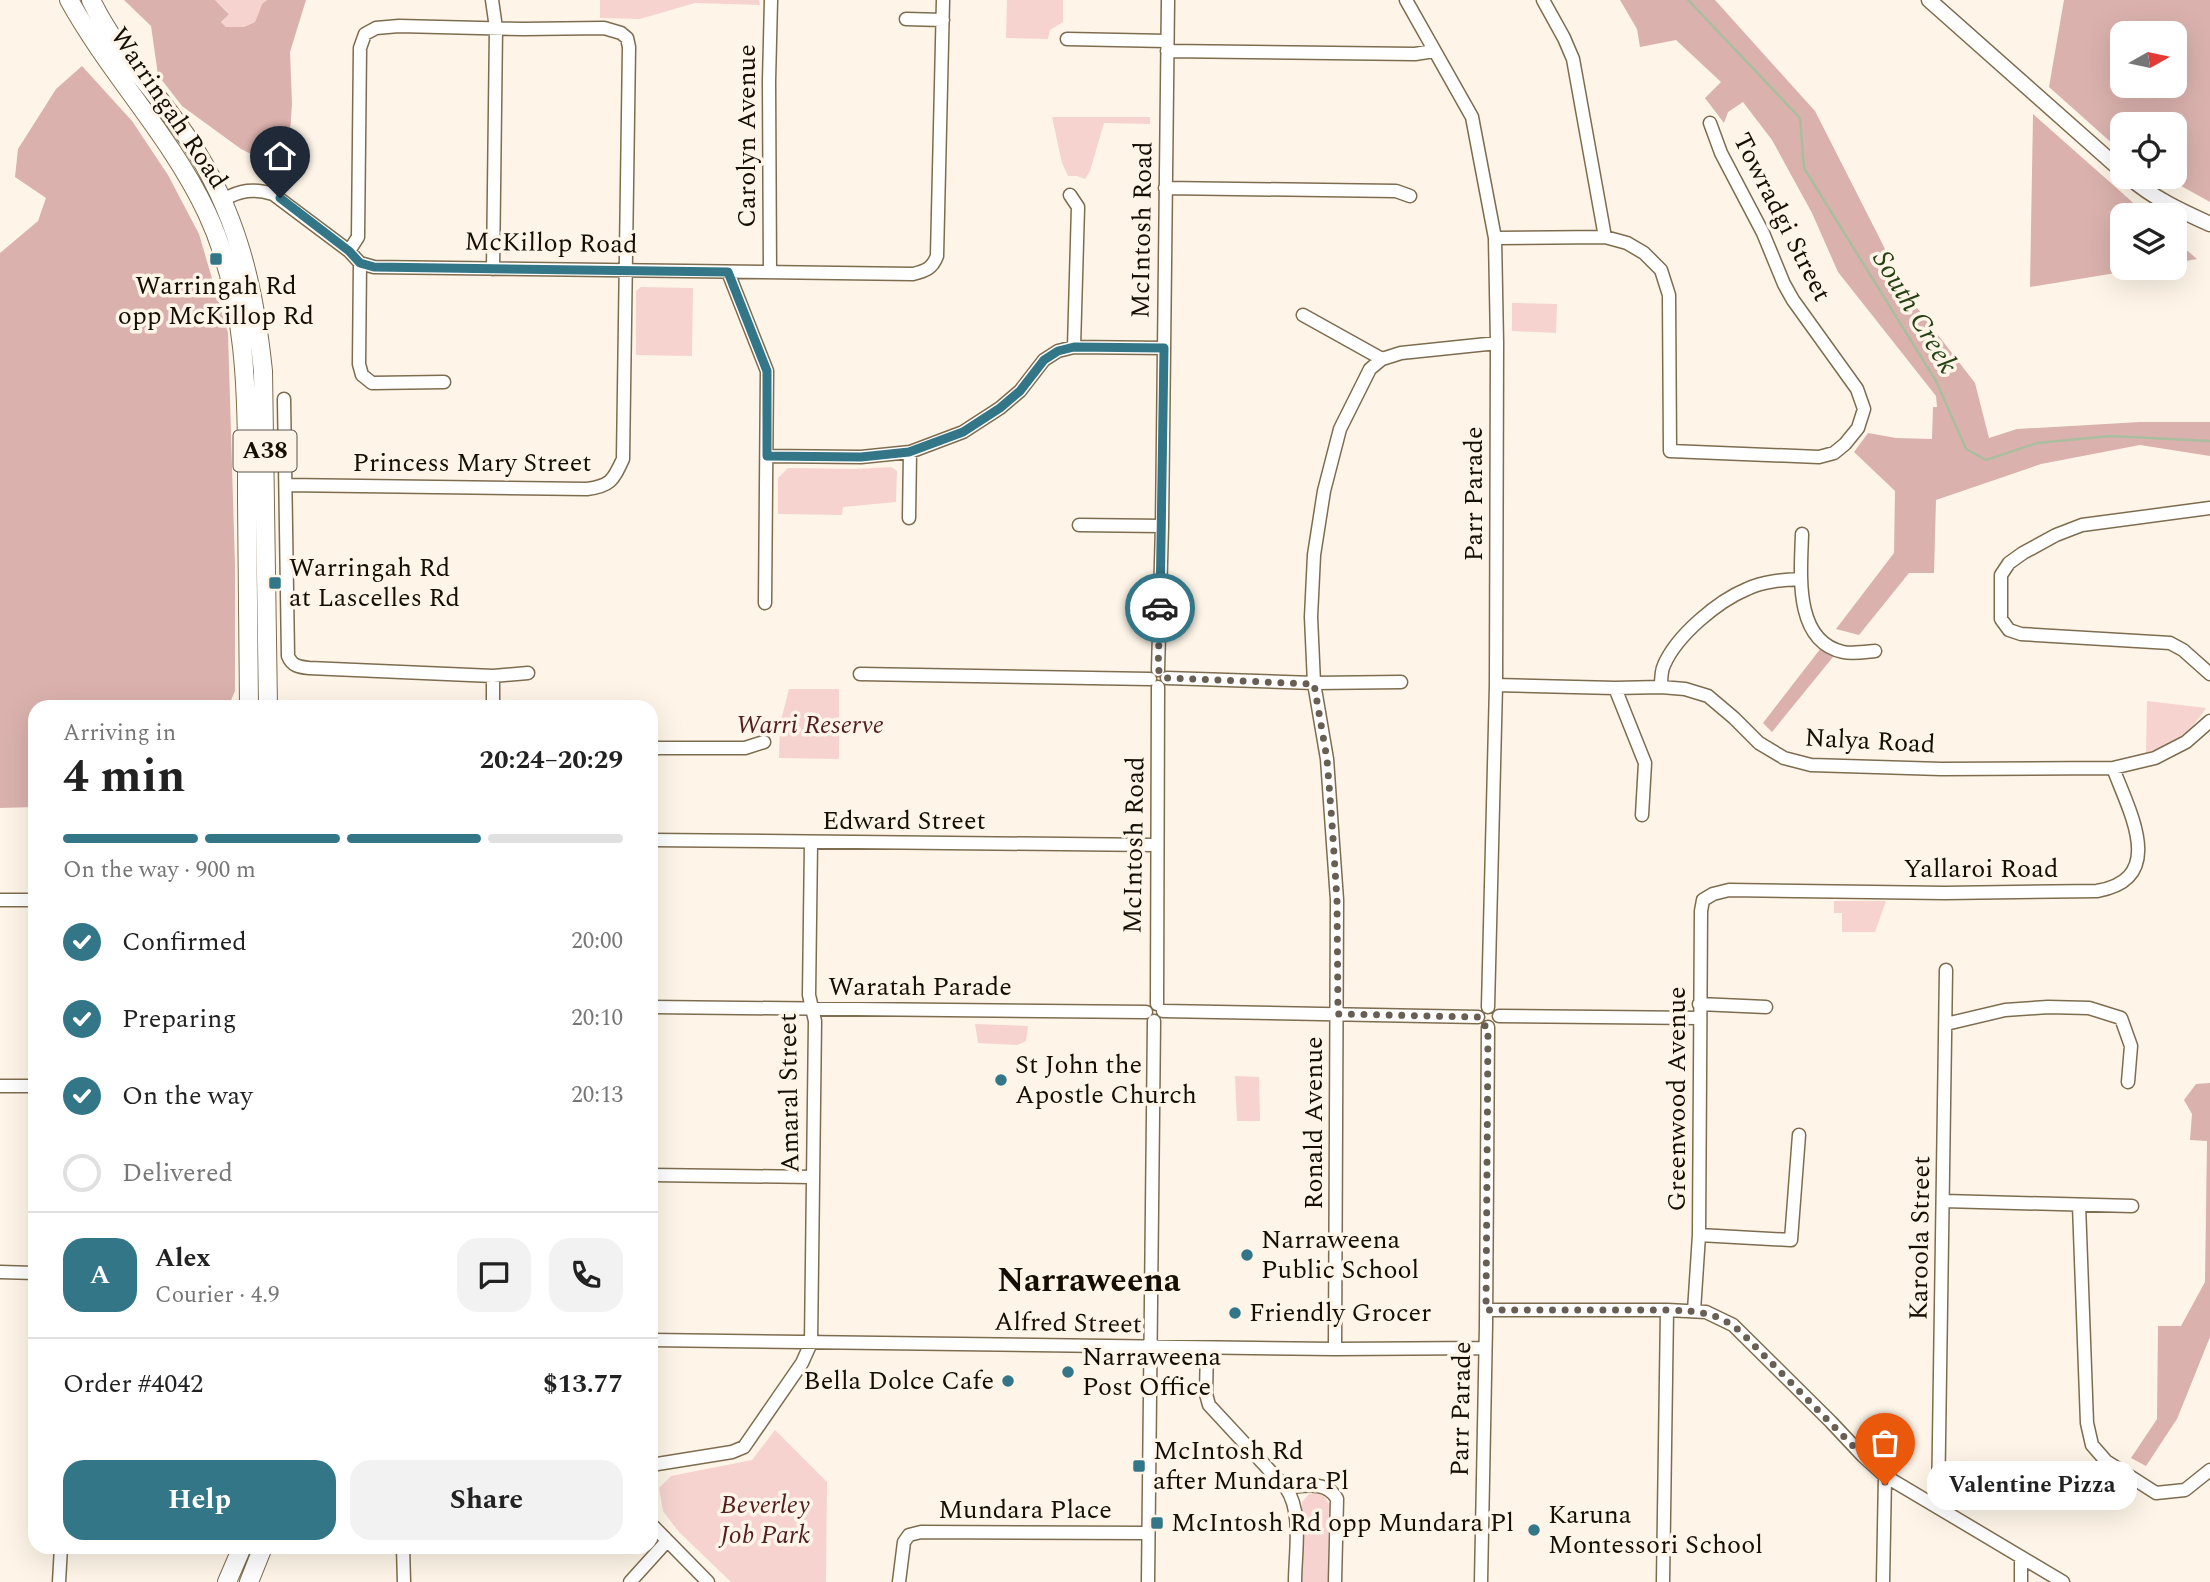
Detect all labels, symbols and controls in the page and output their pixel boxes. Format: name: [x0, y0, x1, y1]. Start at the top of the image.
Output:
street label: Warringah Road: [100, 19, 238, 197]
north arrow: [2110, 21, 2188, 98]
map controls: [2110, 21, 2187, 280]
street label: Carolyn Avenue: [727, 44, 767, 228]
button: locate: [2110, 112, 2187, 189]
pin: [250, 126, 310, 198]
street label: Towradgi Street: [1722, 126, 1842, 308]
icon: home: [261, 137, 299, 175]
street label: McIntosh Road: [1120, 141, 1164, 319]
button: layers: [2110, 203, 2187, 280]
street label: McKillop Road: [464, 221, 638, 265]
water label: South Creek: [1861, 242, 1969, 382]
marker: Warringah Rd opp McKillop Rd: [208, 251, 224, 267]
place label: Warringah Rd opp McKillop Rd: [118, 266, 314, 336]
street label: Parr Parade: [1454, 426, 1494, 562]
road number: A38: [233, 430, 296, 472]
street label: Princess Mary Street: [353, 443, 591, 483]
place label: Warringah Rd at Lascelles Rd: [289, 548, 460, 618]
courier: [1125, 573, 1195, 643]
marker: Warringah Rd at Lascelles Rd: [267, 575, 283, 591]
icon: car: [1141, 589, 1179, 627]
park label: Warri Reserve: [736, 705, 884, 745]
text: Arriving in: [63, 716, 176, 751]
street label: Nalya Road: [1804, 718, 1936, 764]
text: 20:24–20:29: [479, 740, 623, 780]
text: 4 min: [63, 742, 185, 812]
street label: McIntosh Road: [1112, 756, 1156, 934]
street label: Edward Street: [822, 801, 986, 841]
street label: Yallaroi Road: [1903, 849, 2059, 889]
text: On the way · 900 m: [63, 853, 256, 888]
text: Confirmed: [122, 922, 247, 962]
icon: check: [63, 923, 101, 961]
text: 20:00: [571, 924, 623, 959]
street label: Waratah Parade: [828, 967, 1012, 1007]
street label: Greenwood Avenue: [1657, 986, 1697, 1212]
text: Preparing: [122, 999, 236, 1039]
icon: check: [63, 1000, 101, 1038]
text: 20:10: [571, 1001, 623, 1036]
street label: Amaral Street: [768, 1013, 810, 1173]
street label: Ronald Avenue: [1294, 1036, 1334, 1210]
place label: St John the Apostle Church: [1015, 1045, 1197, 1115]
marker: St John the Apostle Church: [993, 1072, 1009, 1088]
text: On the way: [122, 1076, 253, 1116]
icon: check: [63, 1077, 101, 1115]
text: 20:13: [571, 1078, 623, 1113]
text: Delivered: [122, 1153, 233, 1193]
street label: Karoola Street: [1899, 1155, 1941, 1321]
place label: Narraweena Public School: [1261, 1220, 1419, 1290]
text: Alex: [155, 1238, 210, 1278]
button: chat: [457, 1238, 531, 1312]
button: phone: [549, 1238, 623, 1312]
marker: Narraweena Public School: [1239, 1247, 1255, 1263]
text: A: [90, 1255, 110, 1295]
district label: Narraweena: [997, 1256, 1181, 1306]
text: Courier · 4.9: [155, 1278, 280, 1313]
place label: Friendly Grocer: [1249, 1293, 1431, 1333]
street label: Alfred Street: [994, 1302, 1142, 1344]
marker: Friendly Grocer: [1227, 1305, 1243, 1321]
place label: Narraweena Post Office: [1082, 1337, 1222, 1407]
street label: Parr Parade: [1440, 1341, 1482, 1477]
place label: Bella Dolce Cafe: [803, 1361, 994, 1401]
text: Order #4042: [63, 1364, 203, 1404]
text: $13.77: [543, 1364, 623, 1404]
marker: Narraweena Post Office: [1060, 1364, 1076, 1380]
marker: Bella Dolce Cafe: [1000, 1373, 1016, 1389]
pin: [1855, 1413, 1915, 1485]
icon: bag: [1866, 1424, 1904, 1462]
place label: McIntosh Rd after Mundara Pl: [1153, 1431, 1349, 1501]
marker: McIntosh Rd after Mundara Pl: [1131, 1458, 1147, 1474]
button: Help: [63, 1460, 336, 1540]
button: Share: [350, 1460, 623, 1540]
callout: Valentine Pizza: [1927, 1460, 2137, 1510]
text: Valentine Pizza: [1948, 1468, 2116, 1503]
park label: Beverley Job Park: [718, 1485, 810, 1555]
street label: Mundara Place: [938, 1490, 1112, 1530]
place label: Karuna Montessori School: [1548, 1495, 1763, 1565]
place label: McIntosh Rd opp Mundara Pl: [1171, 1503, 1514, 1543]
marker: McIntosh Rd opp Mundara Pl: [1149, 1515, 1165, 1531]
marker: Karuna Montessori School: [1526, 1522, 1542, 1538]

